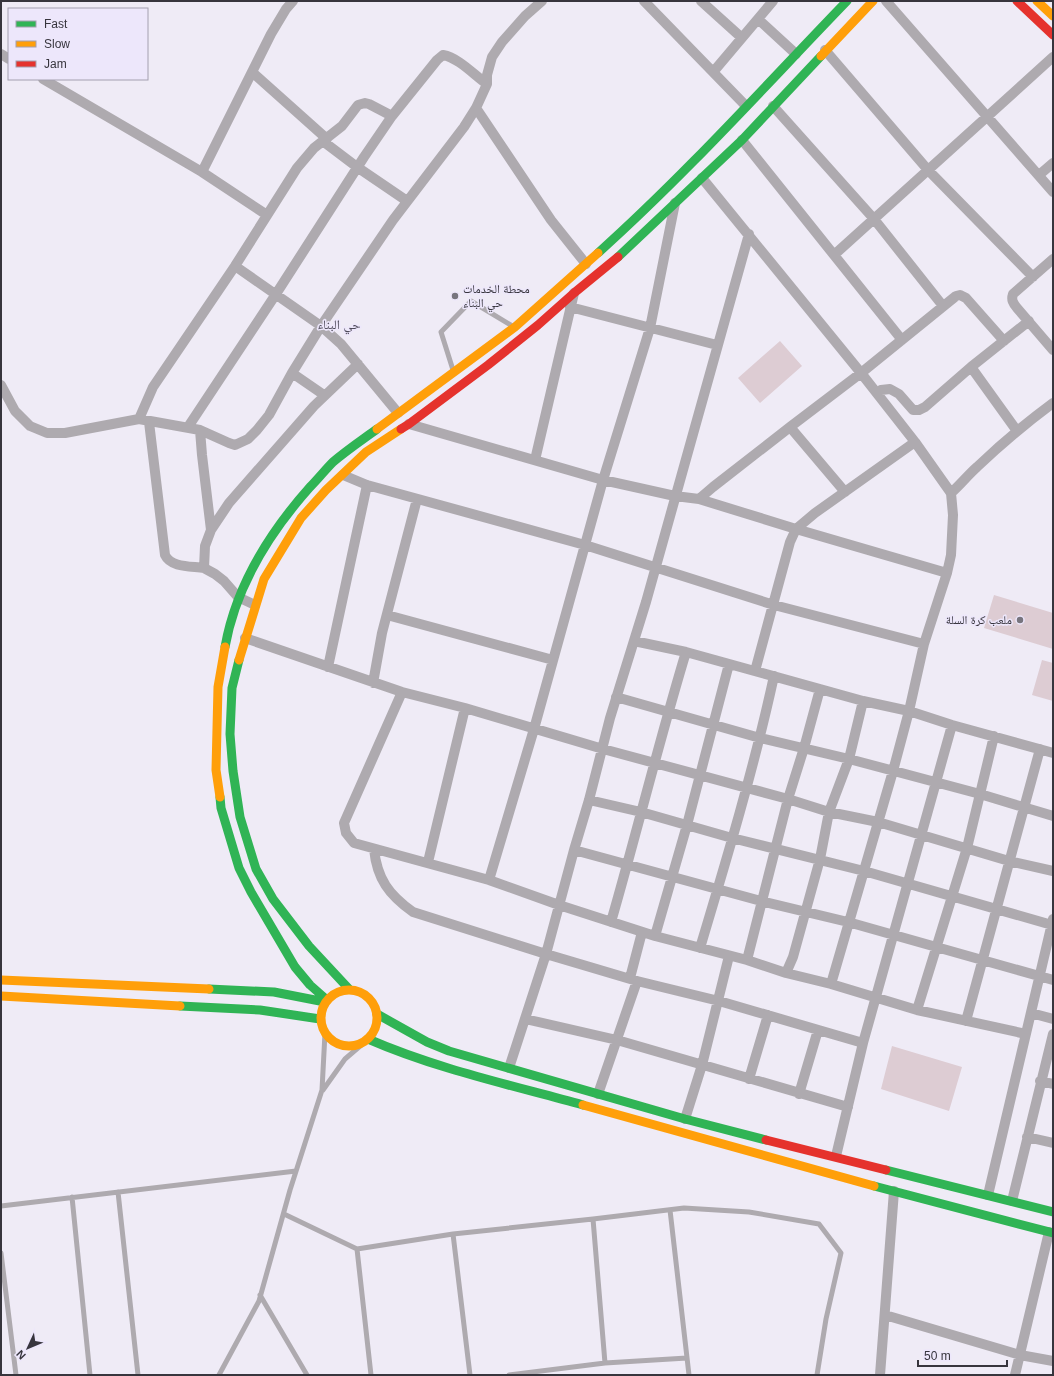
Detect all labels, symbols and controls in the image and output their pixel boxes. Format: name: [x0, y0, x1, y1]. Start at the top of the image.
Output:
legend: [8, 8, 148, 80]
text: Fast: [44, 17, 68, 31]
text: Slow: [44, 37, 70, 51]
text: Jam: [44, 57, 67, 71]
place label: محطة الخدمات حي البناء: [463, 282, 530, 313]
marker: محطة الخدمات حي البناء: [450, 291, 460, 301]
district label: حي البناء: [317, 317, 361, 335]
place label: ملعب كرة السلة: [946, 613, 1012, 627]
marker: ملعب كرة السلة: [1015, 615, 1025, 625]
north arrow: [8, 1328, 48, 1368]
scale bar: [918, 1342, 1007, 1368]
text: N: [14, 1348, 28, 1362]
text: 50 m: [924, 1349, 951, 1363]

